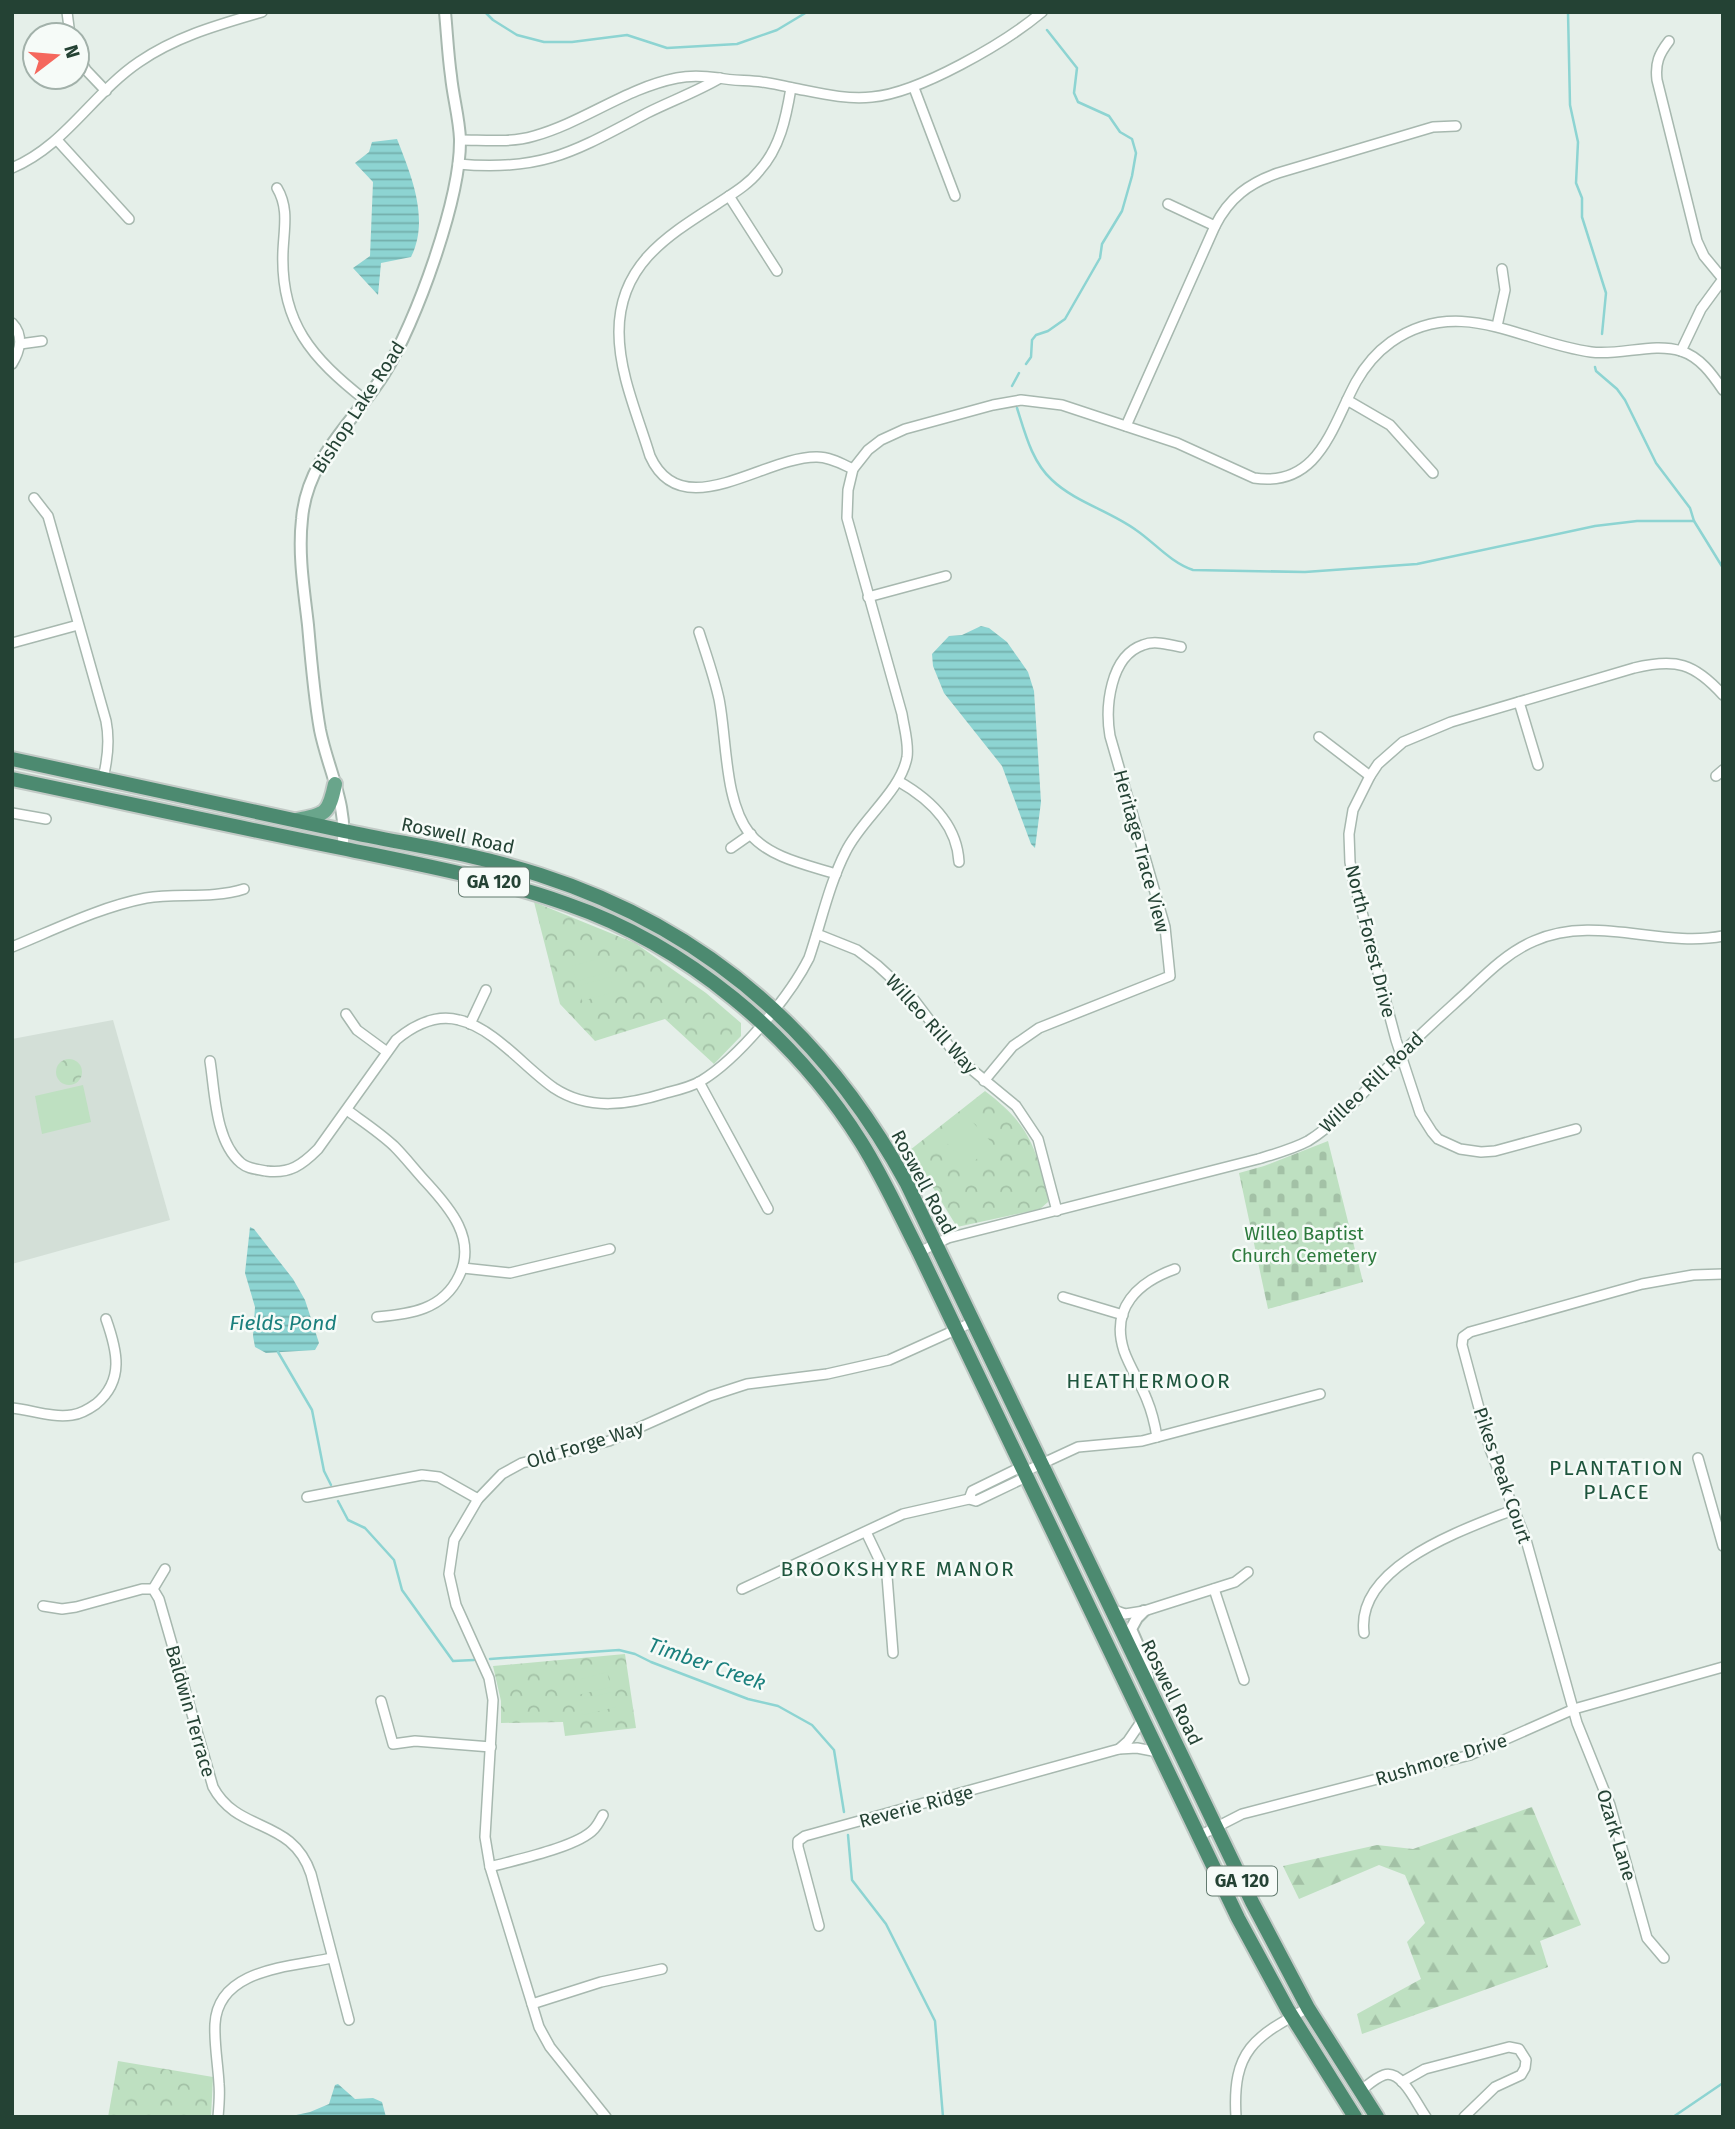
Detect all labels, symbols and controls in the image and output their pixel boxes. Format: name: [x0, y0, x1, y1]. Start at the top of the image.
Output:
north arrow: [21, 21, 91, 91]
text: N: [59, 42, 85, 61]
street label: Bishop Lake Road: [307, 337, 410, 478]
street label: Heritage Trace View: [1109, 767, 1174, 936]
street label: Roswell Road: [399, 812, 517, 859]
street label: North Forest Drive: [1340, 862, 1401, 1020]
road number: GA 120: [459, 868, 529, 897]
street label: Willeo Rill Way: [881, 970, 983, 1079]
street label: Willeo Rill Road: [1315, 1027, 1428, 1138]
street label: Roswell Road: [886, 1126, 961, 1238]
park label: Willeo Baptist Church Cemetery: [1231, 1222, 1377, 1267]
water label: Fields Pond: [229, 1310, 337, 1336]
district label: HEATHERMOOR: [1066, 1368, 1232, 1394]
street label: Pikes Peak Court: [1468, 1404, 1537, 1546]
street label: Old Forge Way: [524, 1416, 647, 1473]
district label: PLANTATION PLACE: [1549, 1455, 1685, 1505]
district label: BROOKSHYRE MANOR: [780, 1556, 1016, 1582]
water label: Timber Creek: [645, 1632, 769, 1696]
street label: Roswell Road: [1136, 1635, 1207, 1749]
street label: Baldwin Terrace: [161, 1642, 220, 1780]
street label: Rushmore Drive: [1372, 1729, 1510, 1790]
street label: Reverie Ridge: [856, 1780, 976, 1833]
street label: Ozark Lane: [1592, 1787, 1641, 1884]
road number: GA 120: [1207, 1867, 1277, 1896]

